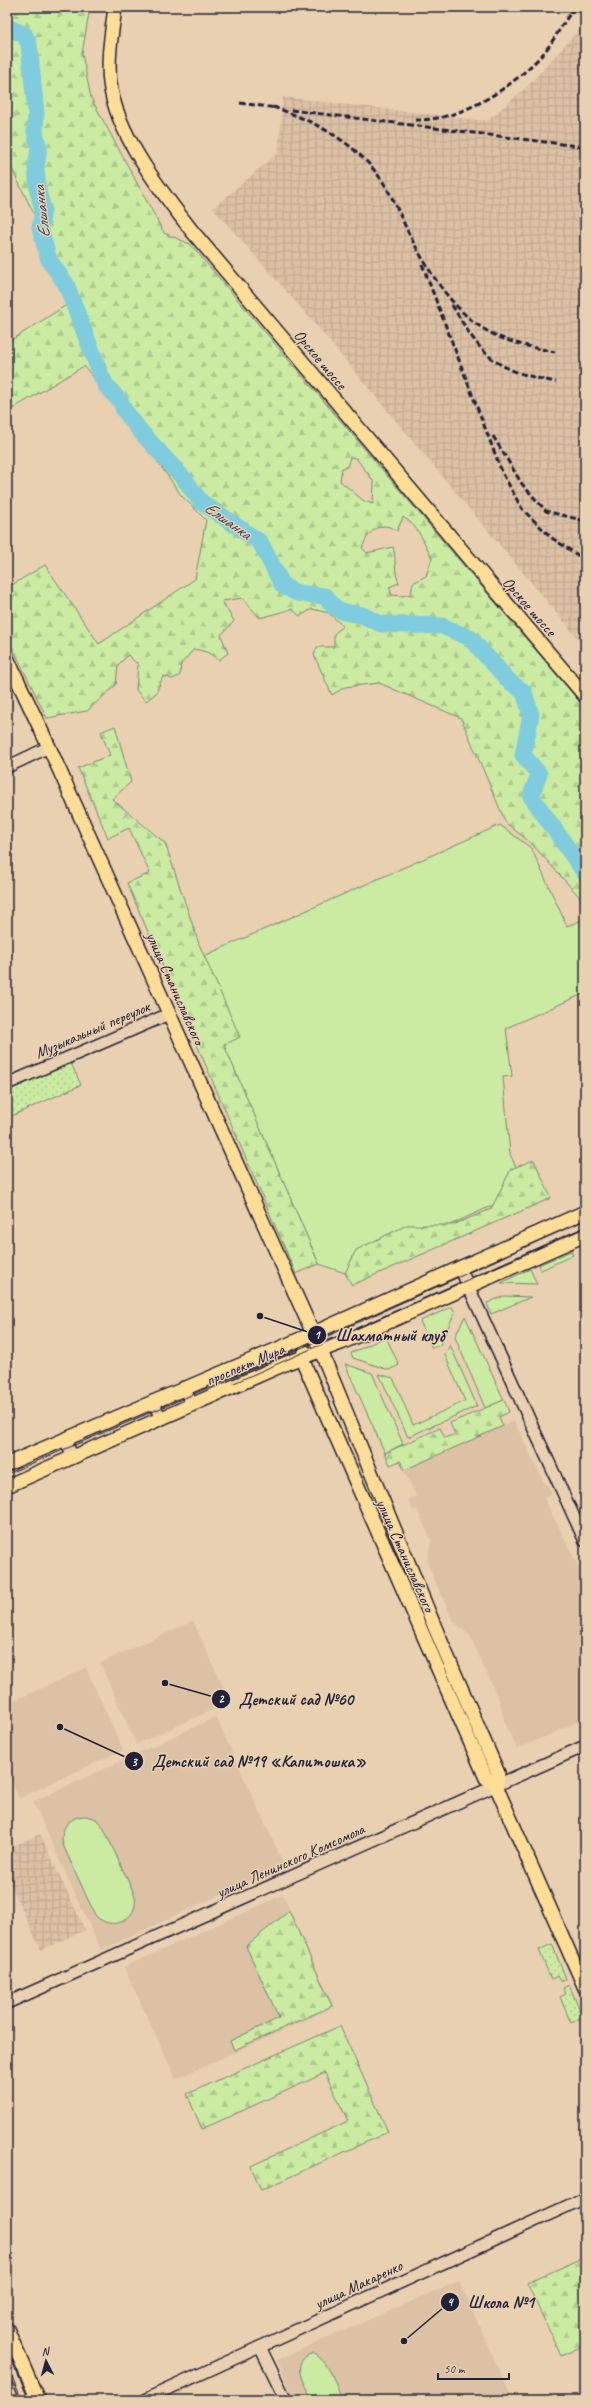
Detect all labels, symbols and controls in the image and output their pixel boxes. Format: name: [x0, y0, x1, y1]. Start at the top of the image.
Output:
water label: Елшанка: [28, 183, 55, 239]
street label: Орское шоссе: [289, 326, 352, 395]
water label: Елшанка: [200, 497, 257, 545]
street label: Орское шоссе: [498, 573, 562, 642]
street label: улица Станиславского: [141, 928, 210, 1050]
street label: Музыкальный переулок: [32, 996, 155, 1063]
callout: Шахматный клуб: [307, 1320, 452, 1349]
text: Шахматный клуб: [335, 1325, 449, 1346]
text: 1: [314, 1327, 321, 1343]
street label: проспект Мира: [203, 1339, 289, 1391]
street label: улица Станиславского: [371, 1495, 440, 1617]
callout: Детский сад №60: [211, 1685, 362, 1714]
text: Детский сад №60: [239, 1689, 356, 1710]
text: 2: [218, 1691, 225, 1707]
callout: Детский сад №19 «Капитошка»: [124, 1747, 374, 1776]
text: Детский сад №19 «Капитошка»: [152, 1751, 366, 1772]
text: 3: [131, 1754, 138, 1770]
street label: улица Ленинского Комсомола: [212, 1819, 369, 1903]
street label: улица Макаренко: [310, 2255, 407, 2314]
callout: Школа №1: [440, 2288, 542, 2317]
text: Школа №1: [468, 2292, 537, 2313]
text: 4: [447, 2294, 454, 2310]
north arrow: [26, 2341, 66, 2381]
text: N: [41, 2344, 51, 2358]
scale bar: [438, 2355, 509, 2381]
text: 50 m: [444, 2361, 466, 2377]

